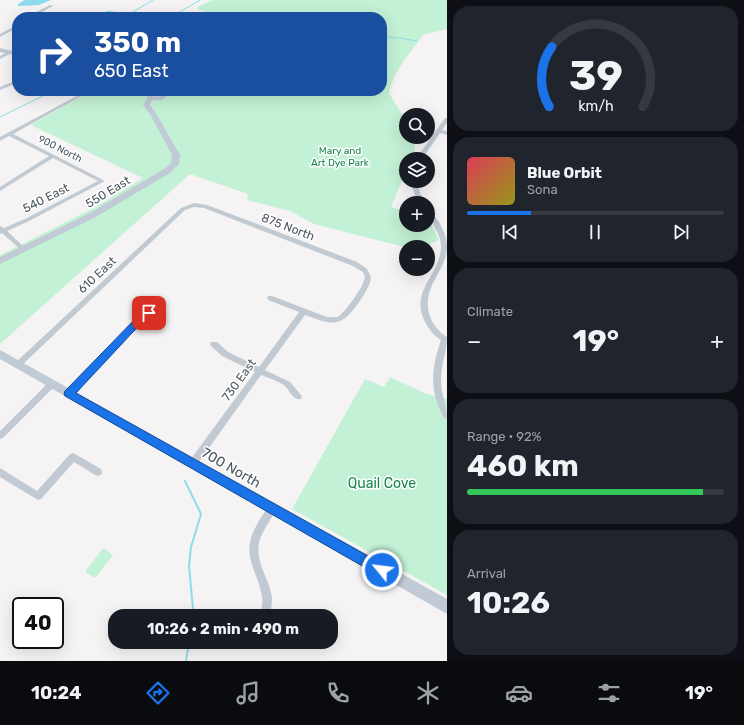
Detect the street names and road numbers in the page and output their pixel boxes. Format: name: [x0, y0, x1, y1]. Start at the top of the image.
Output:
street label: 900 North: [36, 133, 84, 165]
street label: 550 East: [83, 173, 133, 211]
street label: 540 East: [21, 180, 72, 216]
street label: 875 North: [260, 210, 316, 244]
street label: 610 East: [75, 254, 119, 296]
street label: 730 East: [219, 356, 259, 404]
street label: 700 North: [198, 444, 264, 492]

